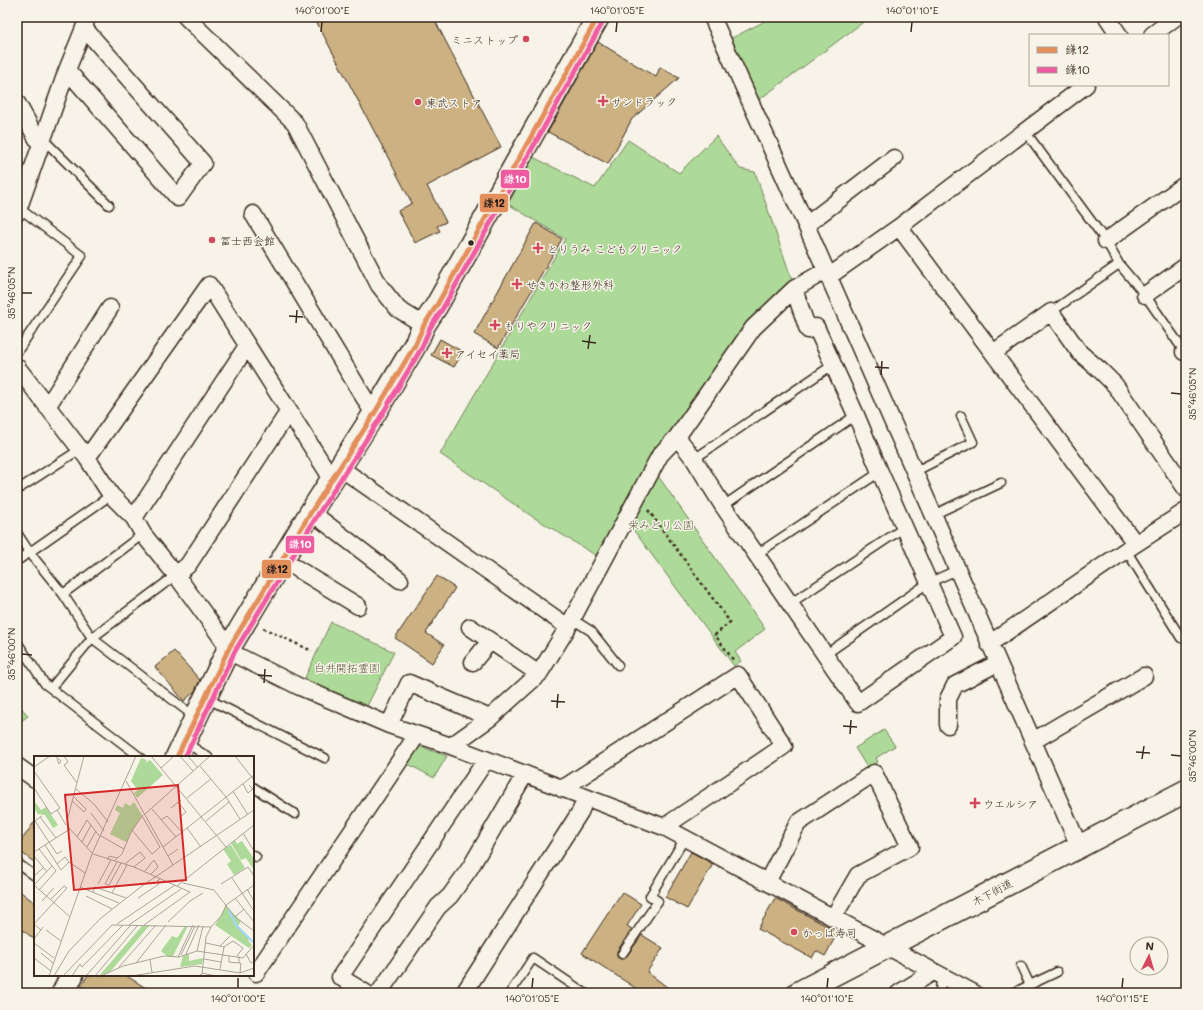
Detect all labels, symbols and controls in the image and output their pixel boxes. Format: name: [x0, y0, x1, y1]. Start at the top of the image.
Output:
text: 140°01'00"E: [295, 3, 350, 17]
text: 140°01'05"E: [590, 3, 644, 17]
text: 140°01'10"E: [885, 3, 939, 17]
place label: ミニストップ: [451, 32, 518, 47]
marker: ミニストップ: [521, 34, 531, 44]
legend: [1029, 34, 1169, 86]
text: 鎌12: [1065, 41, 1089, 57]
text: 鎌10: [1065, 61, 1090, 77]
place label: サンドラック: [611, 94, 677, 109]
place label: 東武ストア: [426, 95, 482, 110]
marker: サンドラック: [598, 96, 608, 106]
marker: 東武ストア: [413, 97, 423, 107]
line badge: 鎌10: [500, 169, 530, 189]
text: 鎌10: [504, 171, 526, 186]
line badge: 鎌12: [479, 193, 509, 213]
text: 鎌12: [483, 195, 505, 210]
place label: 冨士西会館: [220, 233, 275, 248]
marker: 冨士西会館: [207, 235, 217, 245]
unlabelled marker: [466, 238, 476, 248]
place label: とりうみ こどもクリニック: [547, 241, 683, 256]
marker: とりうみ こどもクリニック: [532, 242, 544, 254]
text: 35°46'05"N: [4, 267, 18, 319]
place label: せきかわ整形外科: [526, 277, 614, 292]
marker: せきかわ整形外科: [511, 278, 523, 290]
place label: もりやクリニック: [504, 318, 592, 333]
marker: もりやクリニック: [489, 319, 501, 331]
place label: アイセイ薬局: [455, 346, 520, 361]
marker: アイセイ薬局: [442, 348, 452, 358]
text: 35°46'05"N: [1185, 368, 1199, 420]
park label: 栄みどり公園: [628, 517, 694, 532]
line badge: 鎌10: [285, 535, 315, 554]
text: 鎌10: [289, 536, 311, 551]
line badge: 鎌12: [261, 559, 292, 579]
text: 鎌12: [266, 561, 288, 576]
text: 35°46'00"N: [4, 628, 18, 680]
park label: 白井開拓霊園: [314, 660, 380, 675]
text: 35°46'00"N: [1185, 730, 1199, 782]
inset map: [34, 756, 254, 976]
place label: ウエルシア: [983, 796, 1038, 811]
marker: ウエルシア: [970, 798, 980, 808]
street label: 木下街道: [969, 875, 1015, 909]
place label: かっぱ寿司: [802, 925, 857, 940]
marker: かっぱ寿司: [789, 927, 799, 937]
north arrow: [1129, 936, 1169, 976]
text: N: [1145, 938, 1155, 953]
text: 140°01'00"E: [211, 991, 266, 1005]
text: 140°01'05"E: [505, 991, 559, 1005]
text: 140°01'10"E: [800, 991, 854, 1005]
text: 140°01'15"E: [1096, 991, 1149, 1005]

